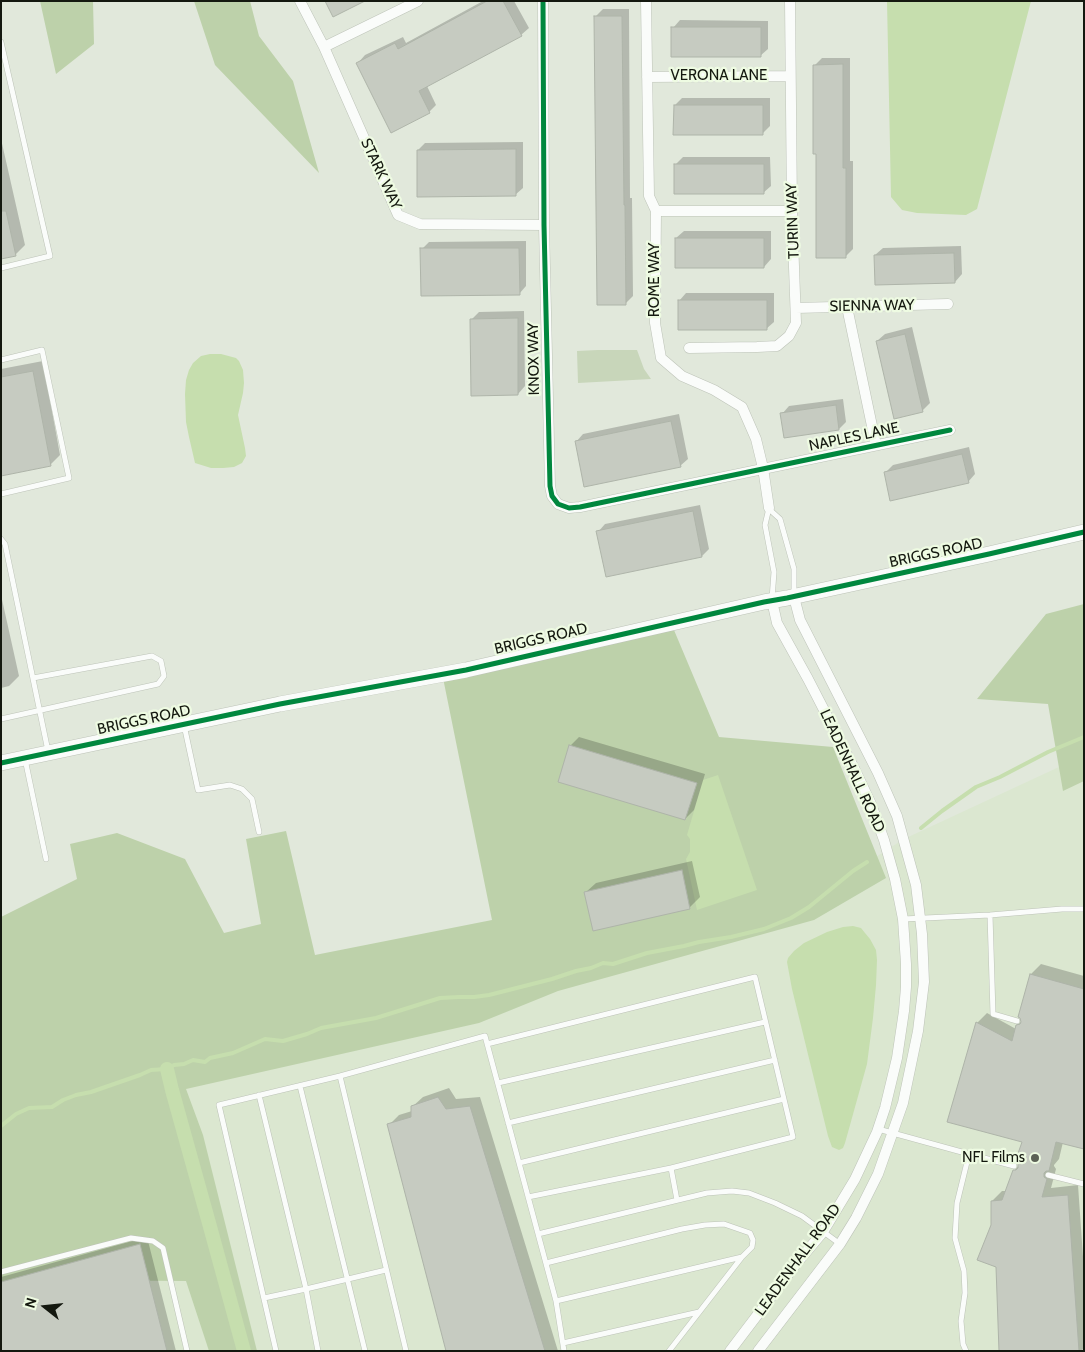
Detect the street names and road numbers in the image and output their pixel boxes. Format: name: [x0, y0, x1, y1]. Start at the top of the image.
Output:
street label: VERONA LANE: [671, 67, 767, 85]
street label: STARK WAY: [357, 136, 405, 212]
street label: TURIN WAY: [783, 183, 803, 259]
street label: ROME WAY: [646, 243, 664, 317]
street label: SIENNA WAY: [829, 296, 915, 316]
street label: KNOX WAY: [524, 322, 544, 396]
street label: NAPLES LANE: [807, 419, 901, 455]
street label: BRIGGS ROAD: [888, 534, 984, 572]
street label: BRIGGS ROAD: [493, 620, 589, 658]
street label: BRIGGS ROAD: [96, 701, 192, 739]
street label: LEADENHALL ROAD: [816, 707, 888, 835]
street label: LEADENHALL ROAD: [751, 1201, 845, 1319]

